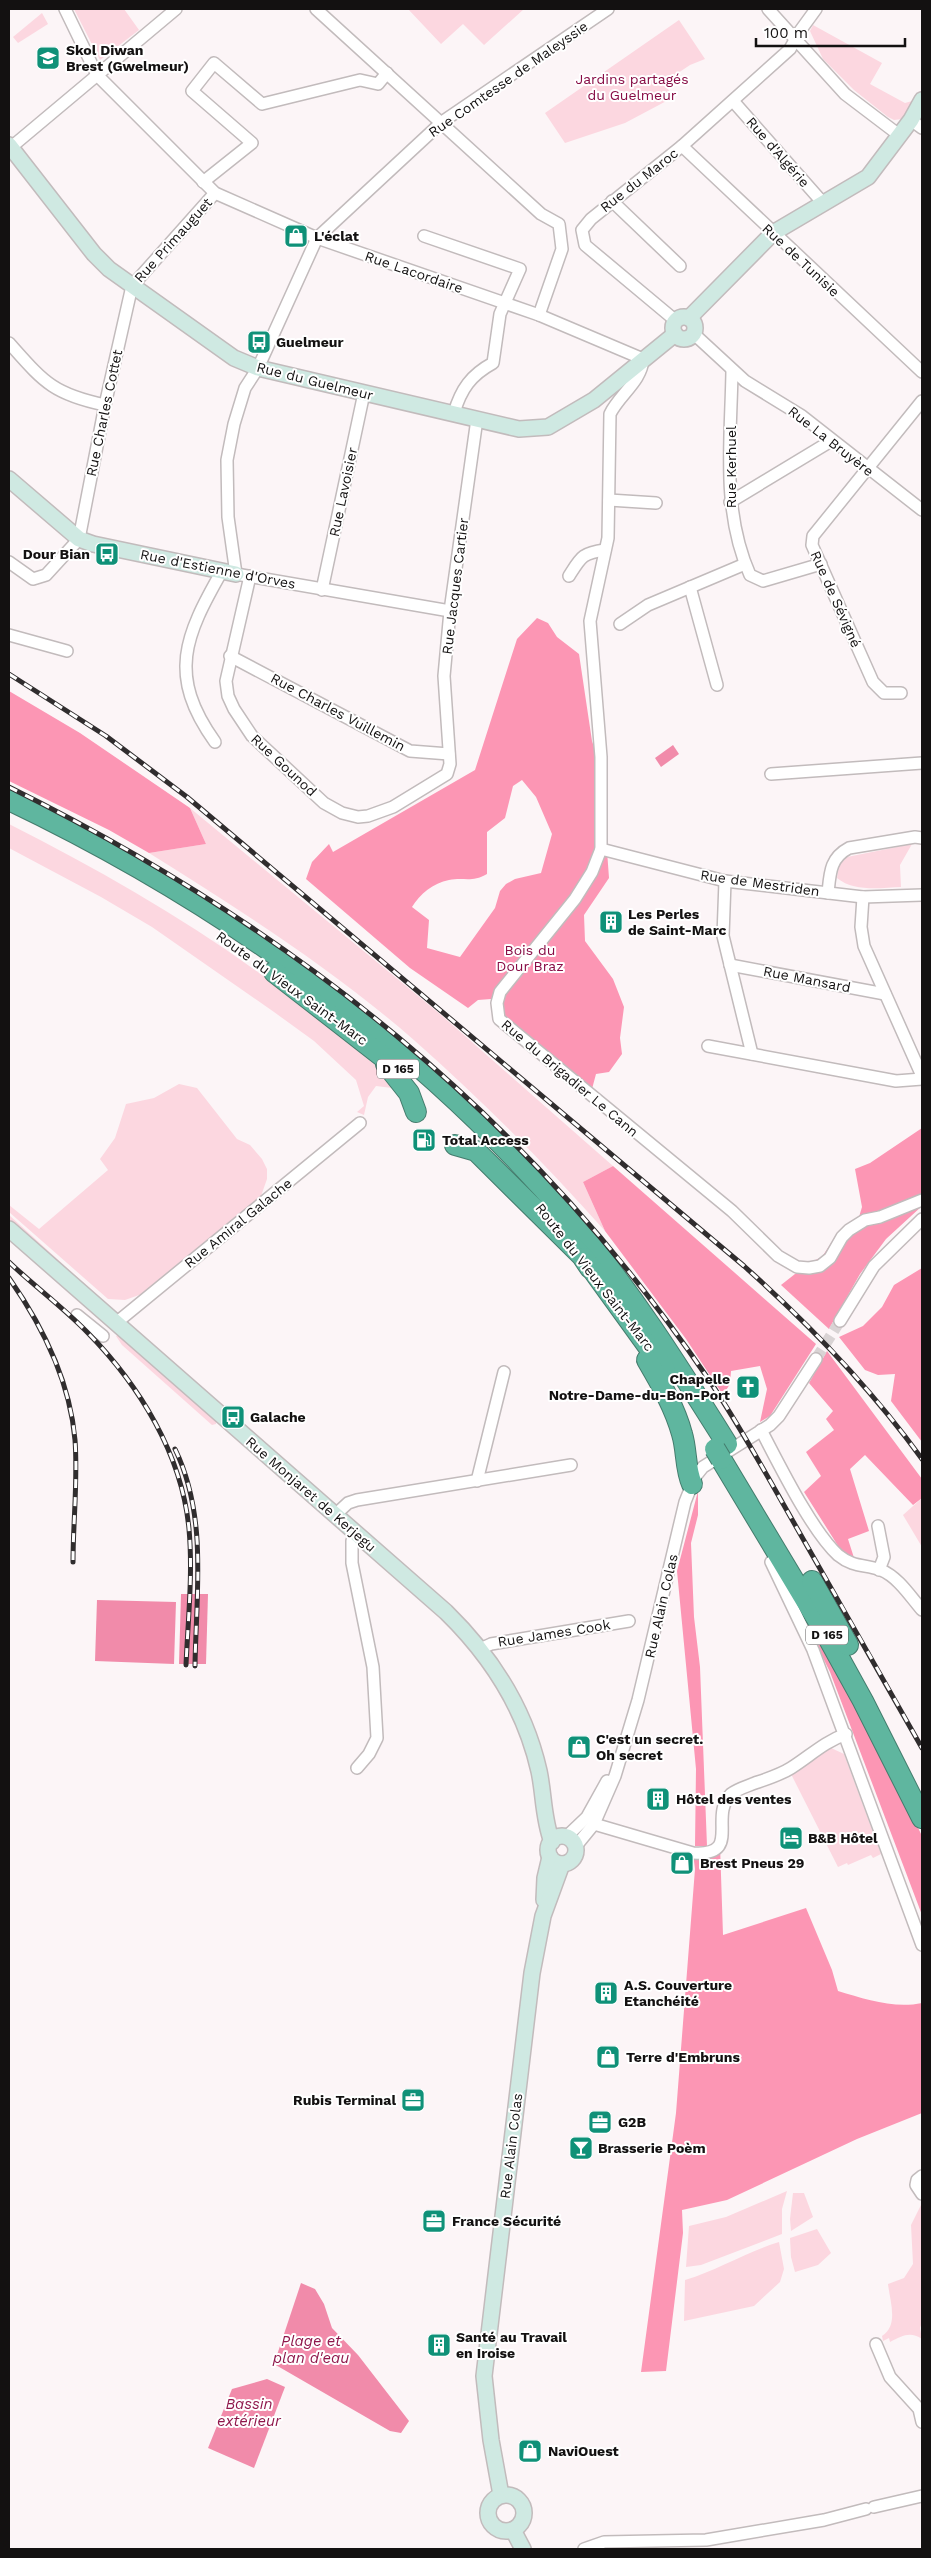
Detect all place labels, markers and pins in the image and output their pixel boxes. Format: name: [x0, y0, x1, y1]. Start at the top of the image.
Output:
place label: Skol Diwan Brest (Gwelmeur): [66, 42, 189, 74]
school or university icon: Skol Diwan Brest (Gwelmeur): [35, 45, 61, 71]
shop icon: L'éclat: [283, 223, 309, 249]
place label: L'éclat: [314, 228, 359, 244]
bus stop icon: Guelmeur: [246, 329, 272, 355]
place label: Guelmeur: [276, 334, 343, 350]
bus stop icon: Dour Bian: [94, 541, 120, 567]
place label: Dour Bian: [23, 546, 90, 562]
place label: Les Perles de Saint-Marc: [628, 906, 727, 938]
building icon: Les Perles de Saint-Marc: [598, 909, 624, 935]
fuel station icon: Total Access: [411, 1127, 437, 1153]
place label: Total Access: [442, 1132, 529, 1148]
place label: Chapelle Notre-Dame-du-Bon-Port: [549, 1371, 730, 1403]
church icon: Chapelle Notre-Dame-du-Bon-Port: [735, 1374, 761, 1400]
bus stop icon: Galache: [220, 1404, 246, 1430]
place label: Galache: [250, 1409, 306, 1425]
place label: C'est un secret. Oh secret: [596, 1731, 703, 1763]
shop icon: C'est un secret. Oh secret: [566, 1734, 592, 1760]
building icon: Hôtel des ventes: [645, 1786, 671, 1812]
place label: Hôtel des ventes: [676, 1791, 792, 1807]
hotel icon: B&B Hôtel: [778, 1825, 804, 1851]
place label: B&B Hôtel: [808, 1830, 878, 1846]
shop icon: Brest Pneus 29: [669, 1850, 695, 1876]
place label: Brest Pneus 29: [700, 1855, 804, 1871]
place label: A.S. Couverture Etanchéité: [624, 1977, 732, 2009]
building icon: A.S. Couverture Etanchéité: [593, 1980, 619, 2006]
shop icon: Terre d'Embruns: [595, 2044, 621, 2070]
place label: Terre d'Embruns: [626, 2049, 740, 2065]
office icon: Rubis Terminal: [400, 2087, 426, 2113]
place label: Rubis Terminal: [293, 2092, 396, 2108]
office icon: G2B: [587, 2109, 613, 2135]
place label: G2B: [618, 2114, 646, 2130]
bar icon: Brasserie Poèm: [568, 2135, 594, 2161]
place label: Brasserie Poèm: [598, 2140, 706, 2156]
office icon: France Sécurité: [421, 2208, 447, 2234]
place label: France Sécurité: [452, 2213, 561, 2229]
place label: Santé au Travail en Iroise: [456, 2329, 567, 2361]
building icon: Santé au Travail en Iroise: [426, 2332, 452, 2358]
shop icon: NaviOuest: [517, 2438, 543, 2464]
place label: NaviOuest: [548, 2443, 619, 2459]

